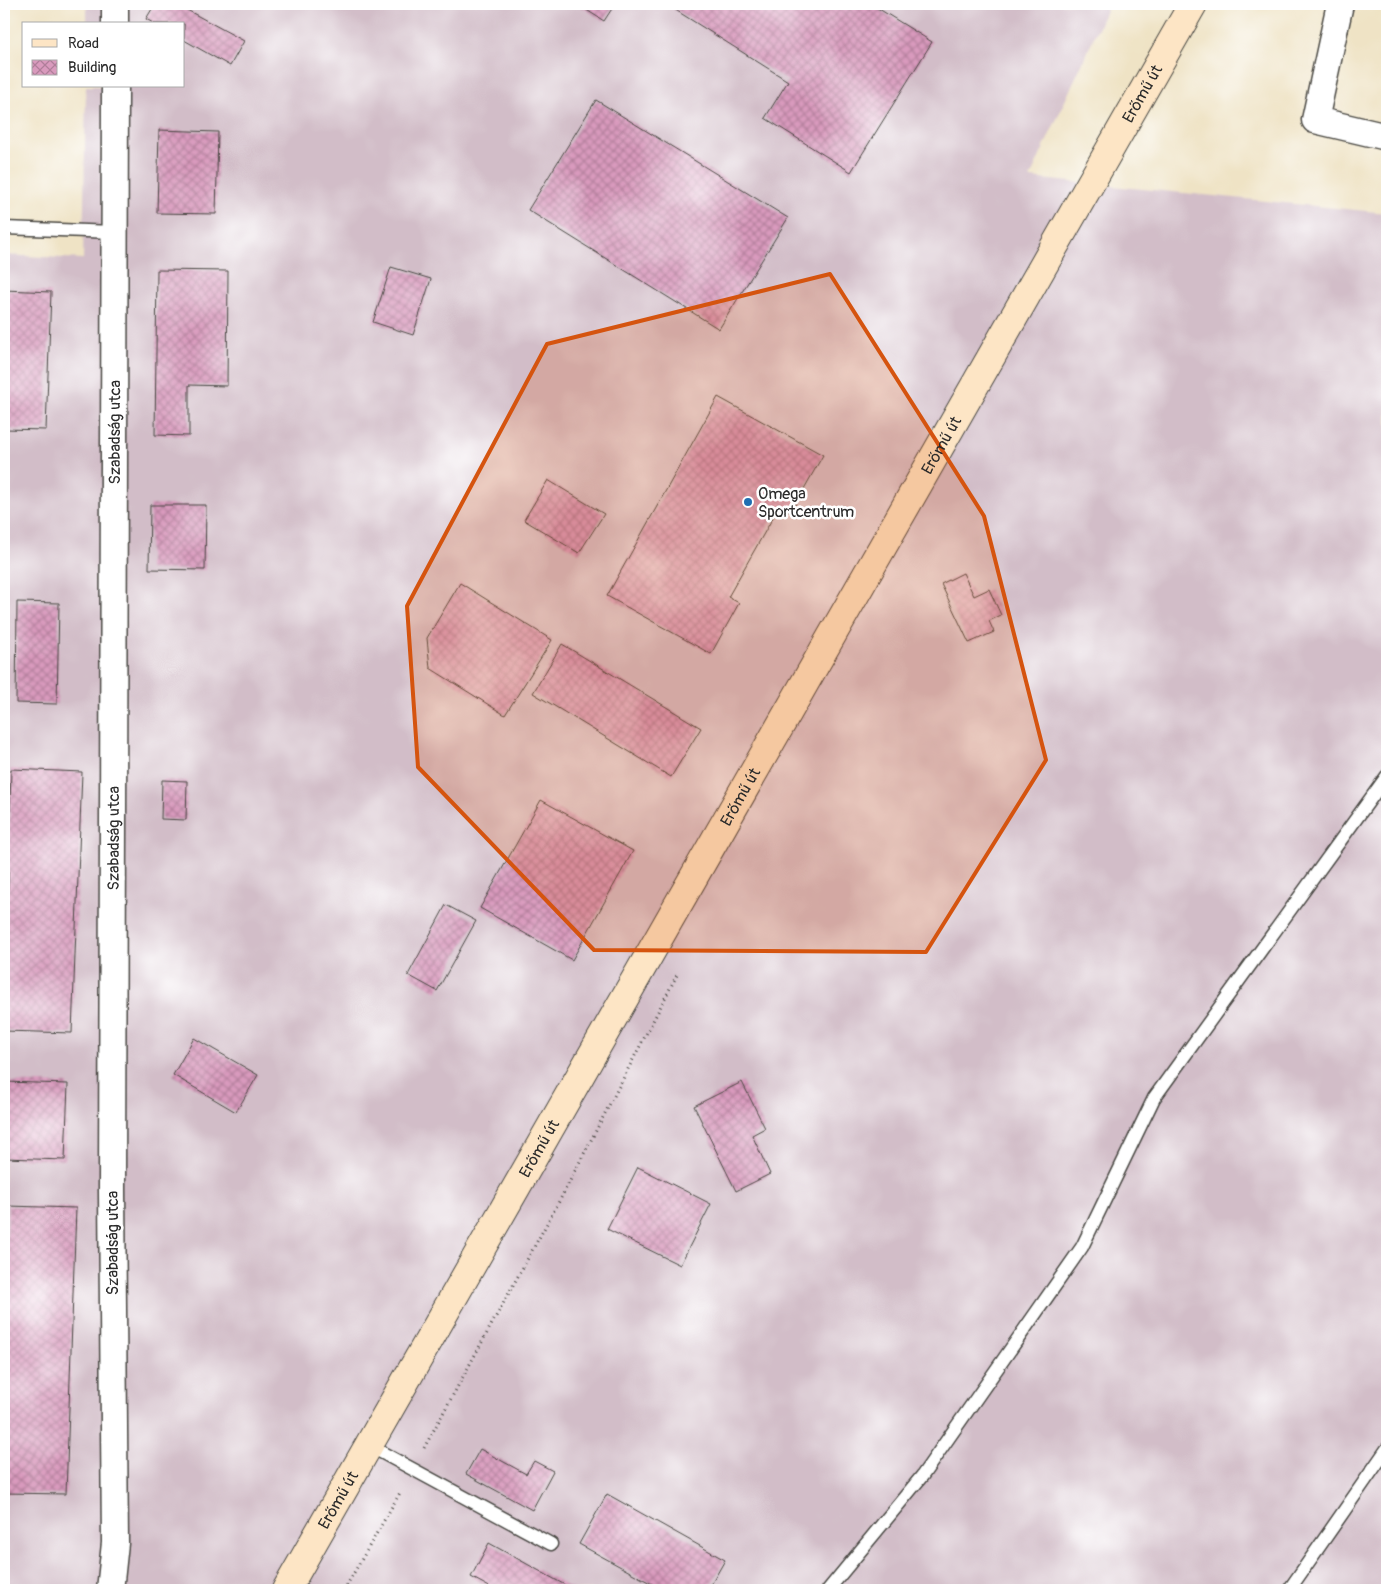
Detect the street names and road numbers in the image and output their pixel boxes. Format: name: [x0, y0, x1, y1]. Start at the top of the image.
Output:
street label: Erőmű út: [1118, 61, 1167, 126]
street label: Szabadság utca: [105, 380, 125, 485]
street label: Erőmű út: [917, 412, 966, 478]
street label: Erőmű út: [716, 764, 765, 830]
street label: Szabadság utca: [104, 786, 124, 891]
street label: Erőmű út: [515, 1116, 564, 1181]
street label: Szabadság utca: [103, 1191, 123, 1295]
street label: Erőmű út: [314, 1467, 363, 1533]

